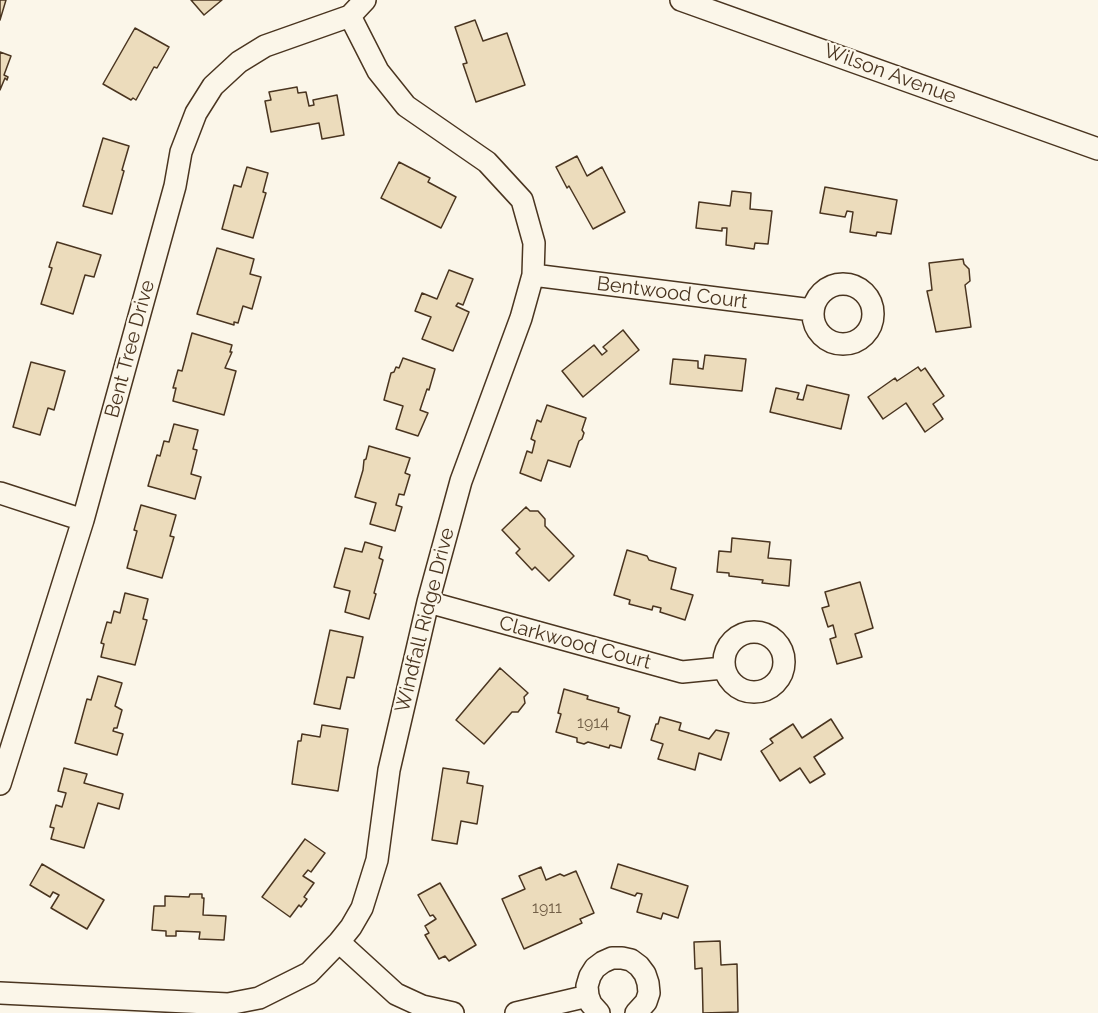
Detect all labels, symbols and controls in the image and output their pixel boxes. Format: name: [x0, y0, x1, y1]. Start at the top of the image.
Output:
street label: Wilson Avenue: [820, 39, 960, 109]
street label: Bentwood Court: [595, 272, 749, 314]
street label: Bent Tree Drive: [100, 277, 160, 421]
street label: Windfall Ridge Drive: [390, 525, 460, 715]
street label: Clarkwood Court: [496, 611, 654, 675]
house number: 1914: [577, 713, 609, 733]
house number: 1911: [532, 898, 562, 918]

